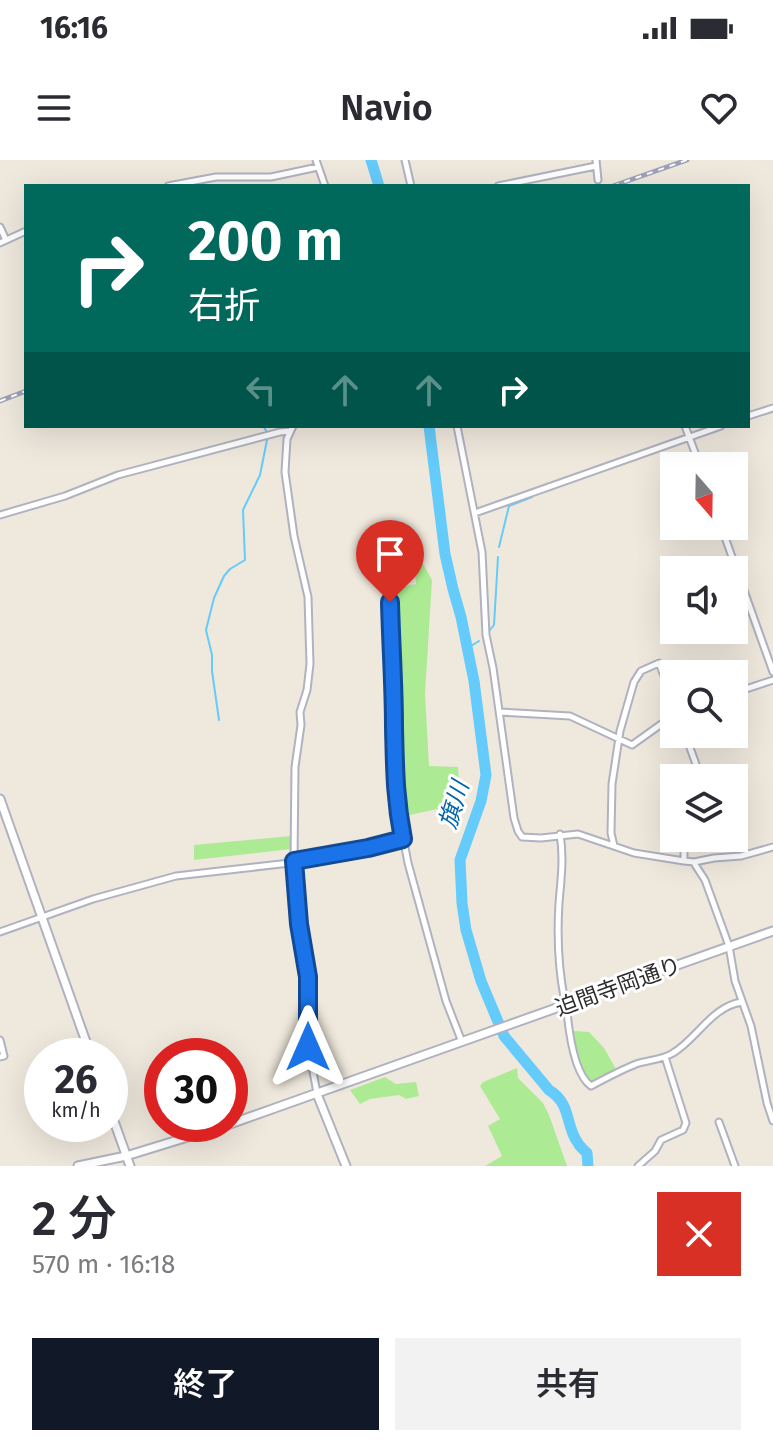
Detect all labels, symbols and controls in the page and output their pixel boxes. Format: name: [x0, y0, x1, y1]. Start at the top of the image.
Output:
text: 16:16: [40, 10, 108, 46]
icon: menu: [32, 86, 76, 130]
text: Navio: [340, 86, 433, 130]
icon: heart: [697, 86, 741, 130]
text: 200 m: [188, 208, 343, 275]
icon: right: [56, 216, 160, 320]
text: 右折: [188, 284, 260, 328]
icon: left: [239, 368, 283, 412]
icon: ahead: [323, 368, 367, 412]
icon: ahead: [407, 368, 451, 412]
icon: right: [491, 368, 535, 412]
north arrow: [660, 452, 748, 540]
map controls: [660, 452, 748, 852]
pin: [356, 520, 424, 602]
icon: arrive: [368, 532, 412, 576]
button: sound: [660, 556, 748, 644]
button: search: [660, 660, 748, 748]
button: layers: [660, 764, 748, 852]
water label: 旗川: [434, 775, 475, 832]
street label: 迫間寺岡通り: [552, 951, 685, 1022]
position arrow: [266, 1005, 350, 1089]
speed limit sign: 30: [144, 1038, 248, 1142]
text: 26: [54, 1056, 98, 1104]
text: km/h: [51, 1098, 101, 1122]
text: 2 分: [32, 1190, 116, 1248]
button: close: [657, 1192, 741, 1276]
text: 570 m · 16:18: [32, 1249, 175, 1280]
button: 終了: [32, 1338, 379, 1430]
button: 共有: [395, 1338, 741, 1430]

